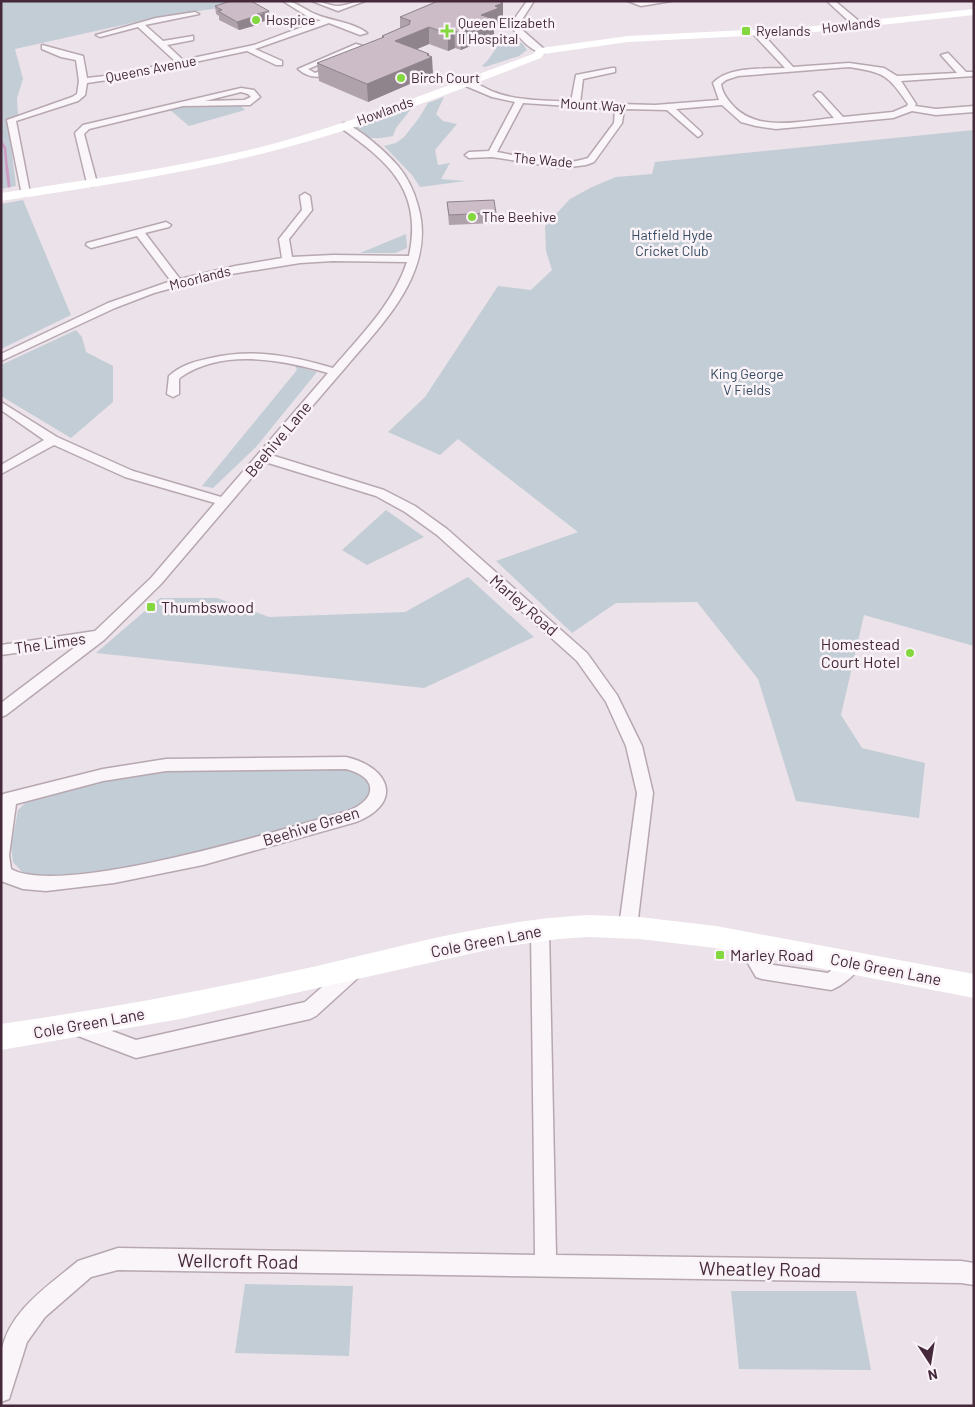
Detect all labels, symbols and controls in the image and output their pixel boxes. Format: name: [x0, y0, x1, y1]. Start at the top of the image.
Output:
place label: Hospice: [266, 11, 316, 28]
street label: Howlands: [821, 12, 881, 37]
marker: Hospice: [250, 14, 262, 26]
place label: Queen Elizabeth II Hospital: [458, 14, 555, 47]
place label: Ryelands: [756, 22, 811, 39]
marker: Queen Elizabeth II Hospital: [440, 24, 454, 38]
marker: Ryelands: [740, 25, 752, 37]
street label: Queens Avenue: [104, 51, 198, 86]
place label: Birch Court: [411, 69, 480, 86]
marker: Birch Court: [395, 72, 407, 84]
street label: Howlands: [354, 92, 416, 129]
street label: Mount Way: [560, 94, 627, 115]
street label: The Wade: [513, 148, 573, 171]
place label: The Beehive: [482, 208, 556, 225]
marker: The Beehive: [466, 211, 478, 223]
park label: Hatfield Hyde Cricket Club: [631, 226, 713, 259]
street label: Moorlands: [167, 262, 233, 293]
park label: King George V Fields: [710, 365, 784, 398]
street label: Beehive Lane: [240, 397, 315, 480]
street label: Marley Road: [487, 570, 562, 639]
place label: Thumbswood: [161, 597, 254, 616]
marker: Thumbswood: [145, 601, 157, 613]
street label: The Limes: [13, 628, 87, 657]
place label: Homestead Court Hotel: [821, 634, 900, 671]
marker: Homestead Court Hotel: [904, 647, 916, 659]
street label: Beehive Green: [260, 802, 361, 849]
street label: Cole Green Lane: [429, 920, 543, 961]
place label: Marley Road: [730, 945, 813, 964]
street label: Cole Green Lane: [829, 948, 943, 989]
marker: Marley Road: [714, 949, 726, 961]
street label: Cole Green Lane: [32, 1003, 146, 1042]
street label: Wellcroft Road: [177, 1248, 299, 1273]
street label: Wheatley Road: [699, 1256, 821, 1281]
north arrow: [905, 1337, 955, 1387]
text: N: [926, 1366, 939, 1384]

